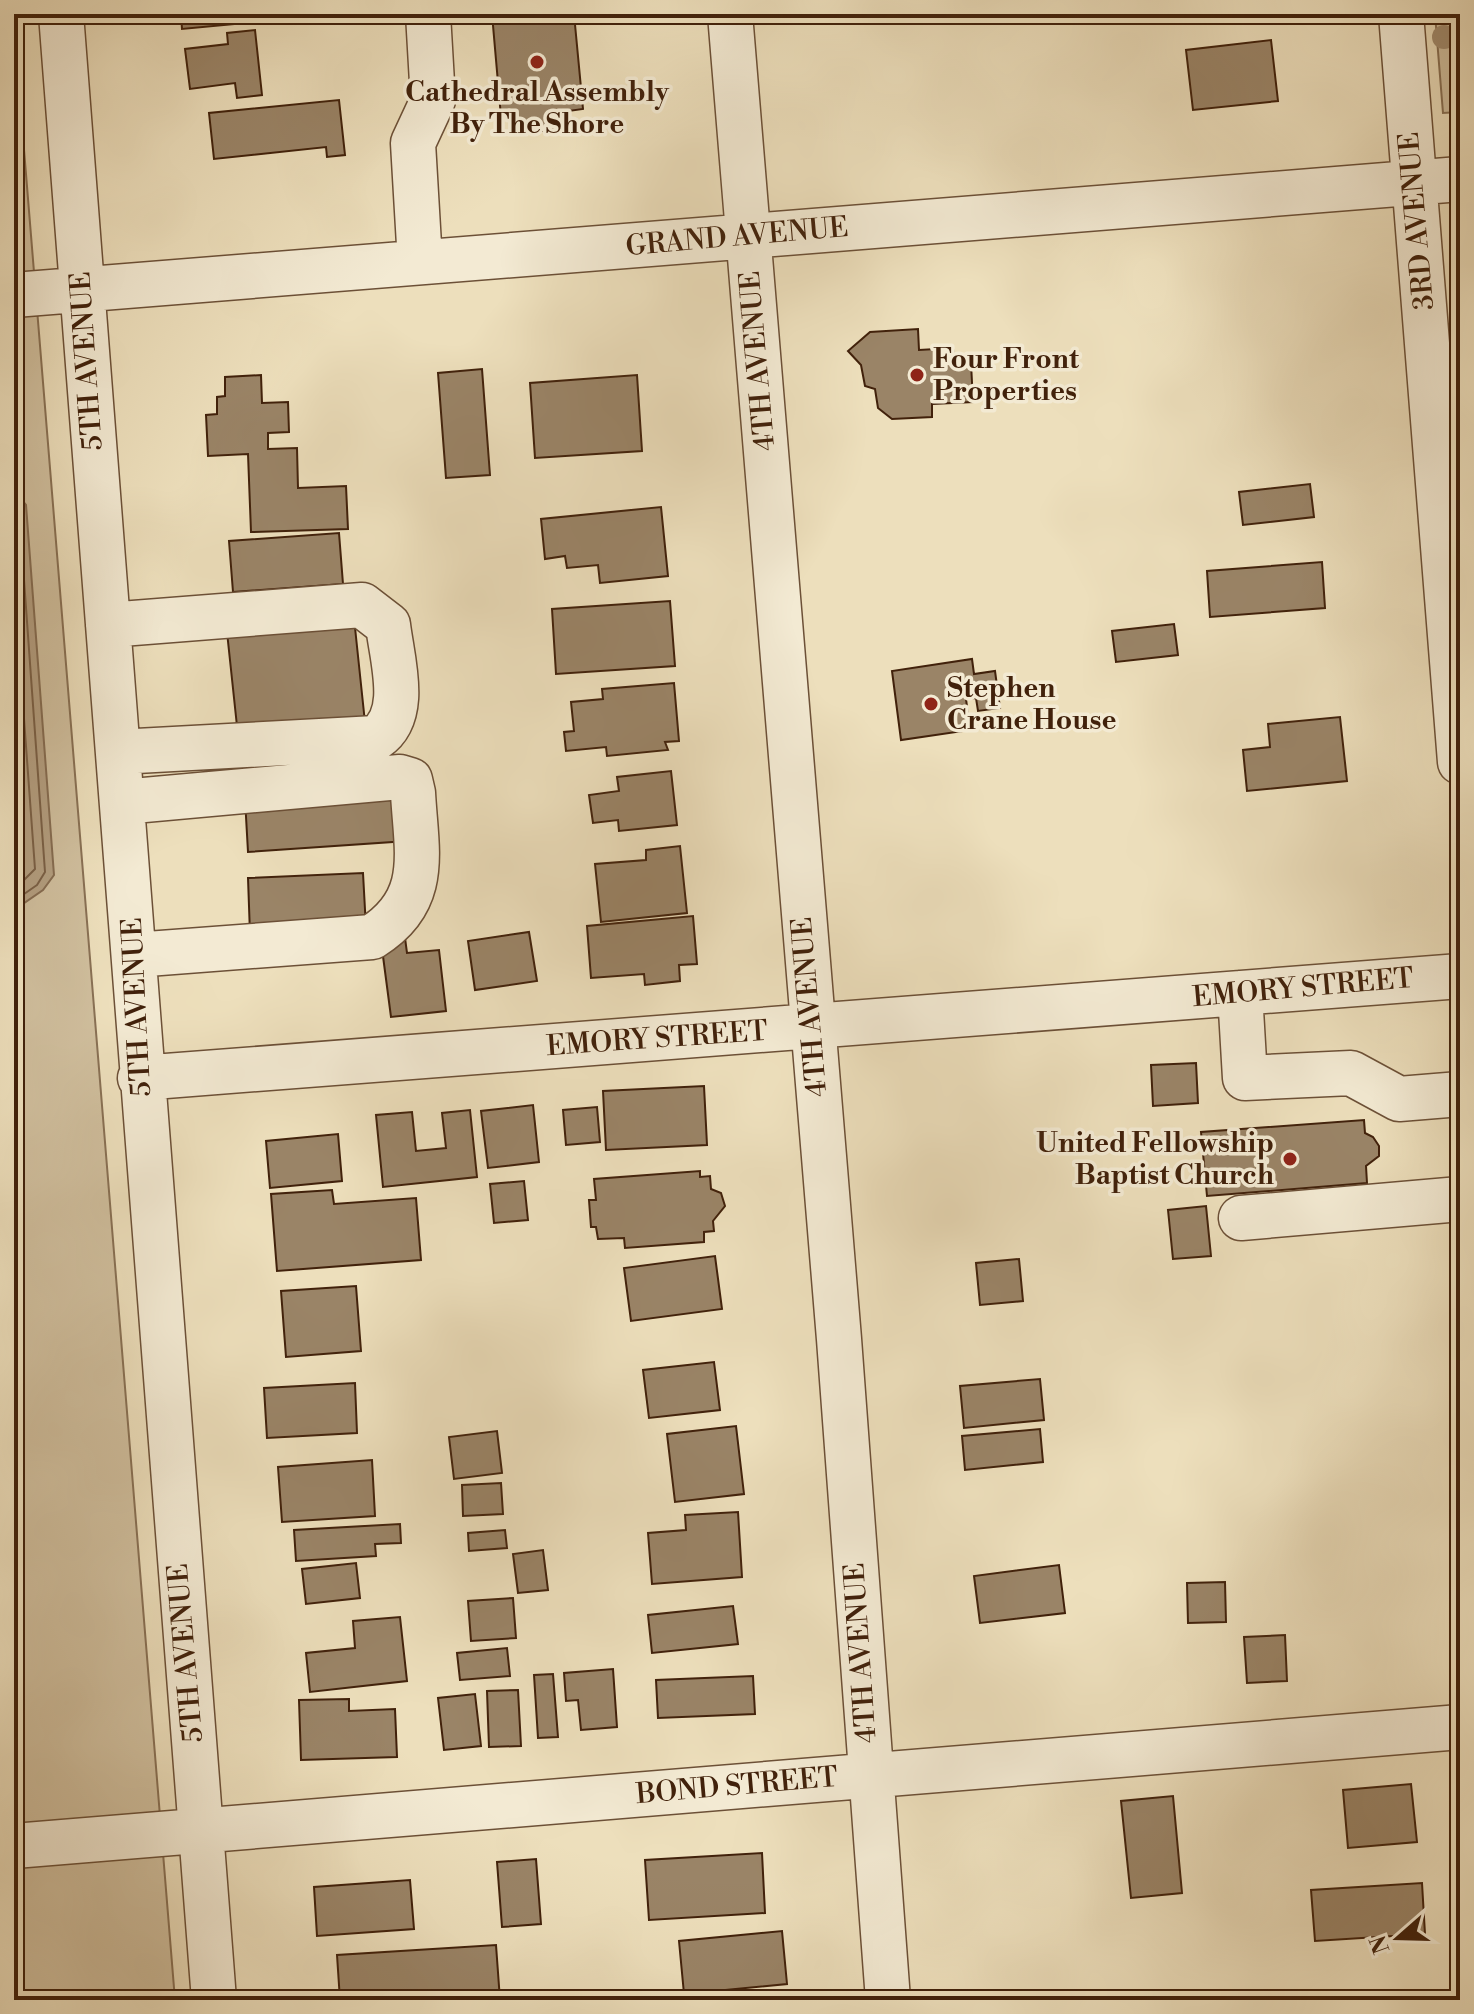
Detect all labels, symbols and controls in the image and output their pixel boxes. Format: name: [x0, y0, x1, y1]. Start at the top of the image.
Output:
marker: Cathedral Assembly By The Shore: [528, 53, 546, 71]
place label: Cathedral Assembly By The Shore: [405, 75, 670, 142]
street label: 3RD AVENUE: [1392, 131, 1442, 311]
street label: GRAND AVENUE: [624, 210, 850, 264]
street label: 4TH AVENUE: [733, 269, 783, 453]
street label: 5TH AVENUE: [63, 270, 111, 452]
place label: Four Front Properties: [933, 342, 1080, 409]
marker: Four Front Properties: [908, 366, 926, 384]
place label: Stephen Crane House: [947, 671, 1117, 738]
marker: Stephen Crane House: [922, 695, 940, 713]
street label: 4TH AVENUE: [785, 915, 835, 1099]
street label: 5TH AVENUE: [115, 916, 159, 1098]
street label: EMORY STREET: [1191, 961, 1415, 1015]
street label: EMORY STREET: [545, 1014, 769, 1064]
place label: United Fellowship Baptist Church: [1036, 1126, 1274, 1193]
marker: United Fellowship Baptist Church: [1281, 1150, 1299, 1168]
street label: 5TH AVENUE: [161, 1562, 211, 1744]
street label: 4TH AVENUE: [837, 1562, 885, 1744]
street label: BOND STREET: [634, 1760, 839, 1812]
north arrow: [1358, 1898, 1438, 1978]
text: N: [1365, 1931, 1396, 1957]

